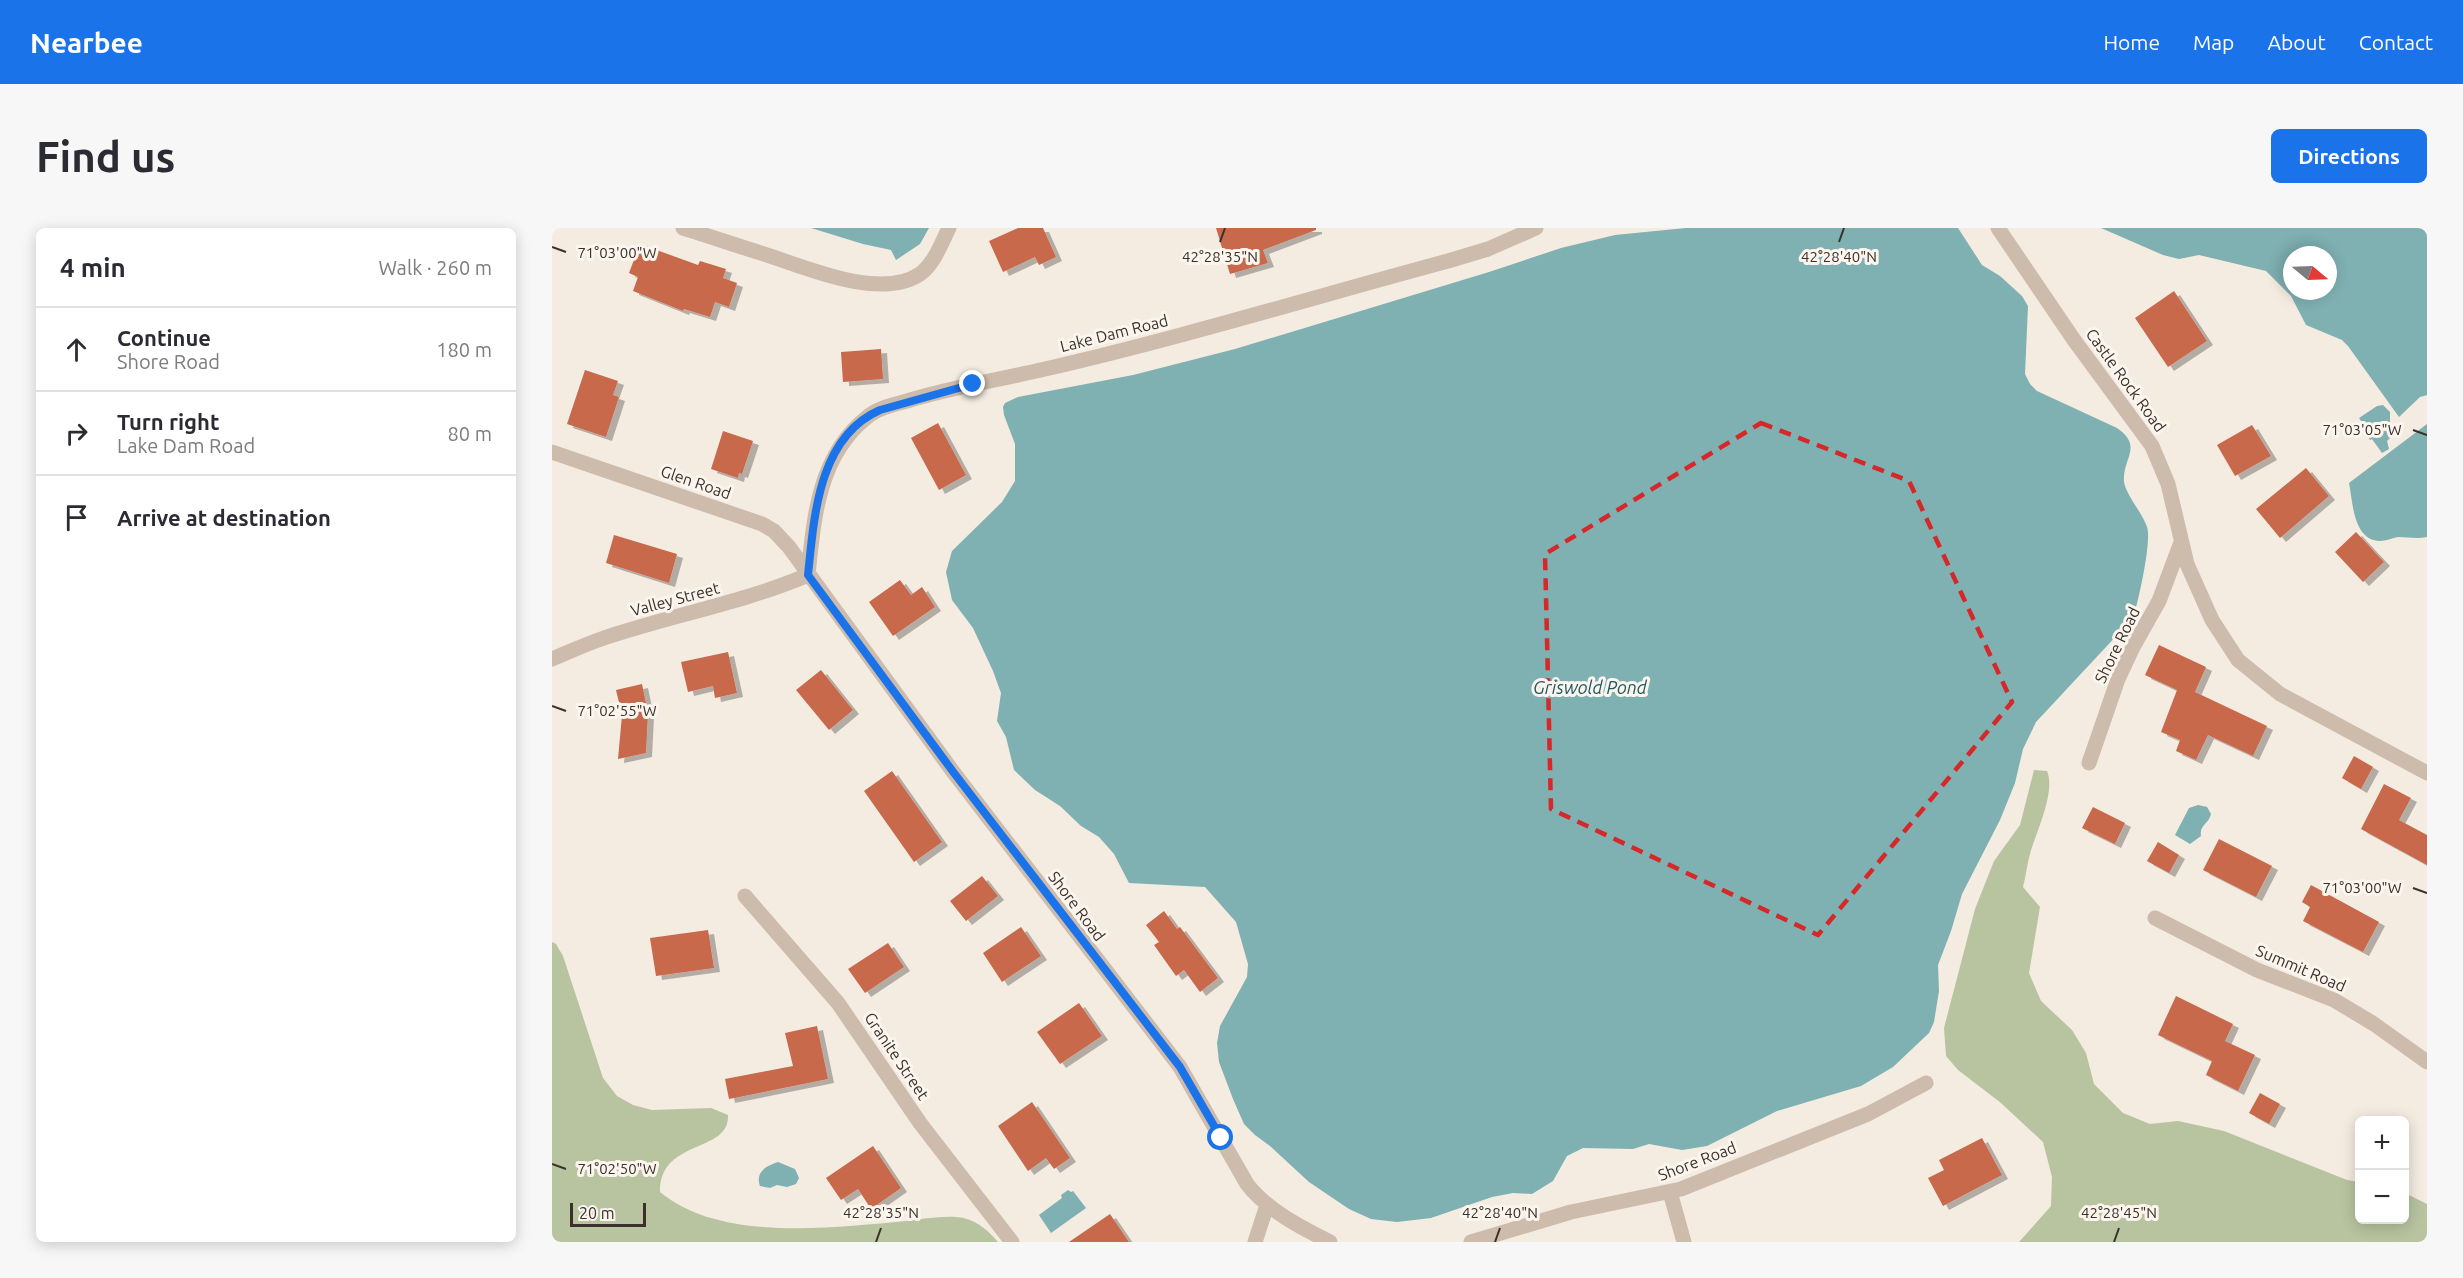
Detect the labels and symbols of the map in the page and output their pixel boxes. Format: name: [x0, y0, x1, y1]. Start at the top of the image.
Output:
text: 71°03'00"W: [577, 244, 657, 261]
north arrow: [2283, 246, 2337, 300]
text: 42°28'35"N: [1182, 248, 1258, 265]
text: 42°28'40"N: [1801, 248, 1877, 265]
street label: Lake Dam Road: [1058, 311, 1170, 355]
street label: Castle Rock Road: [2082, 325, 2170, 435]
route end: [959, 370, 985, 396]
text: 71°03'05"W: [2322, 421, 2402, 438]
street label: Glen Road: [658, 462, 734, 502]
street label: Valley Street: [629, 578, 722, 620]
street label: Shore Road: [2091, 604, 2143, 686]
water label: Griswold Pond: [1533, 677, 1648, 697]
text: 71°02'55"W: [577, 702, 657, 719]
street label: Shore Road: [1045, 868, 1109, 944]
text: 71°03'00"W: [2322, 879, 2402, 896]
street label: Summit Road: [2253, 941, 2349, 995]
street label: Granite Street: [861, 1009, 933, 1104]
route start: [1207, 1124, 1233, 1150]
street label: Shore Road: [1655, 1138, 1739, 1184]
text: 71°02'50"W: [577, 1160, 657, 1177]
scale bar: [570, 1200, 646, 1228]
text: 42°28'35"N: [843, 1204, 919, 1221]
text: 42°28'40"N: [1462, 1204, 1538, 1221]
text: 42°28'45"N: [2081, 1204, 2157, 1221]

